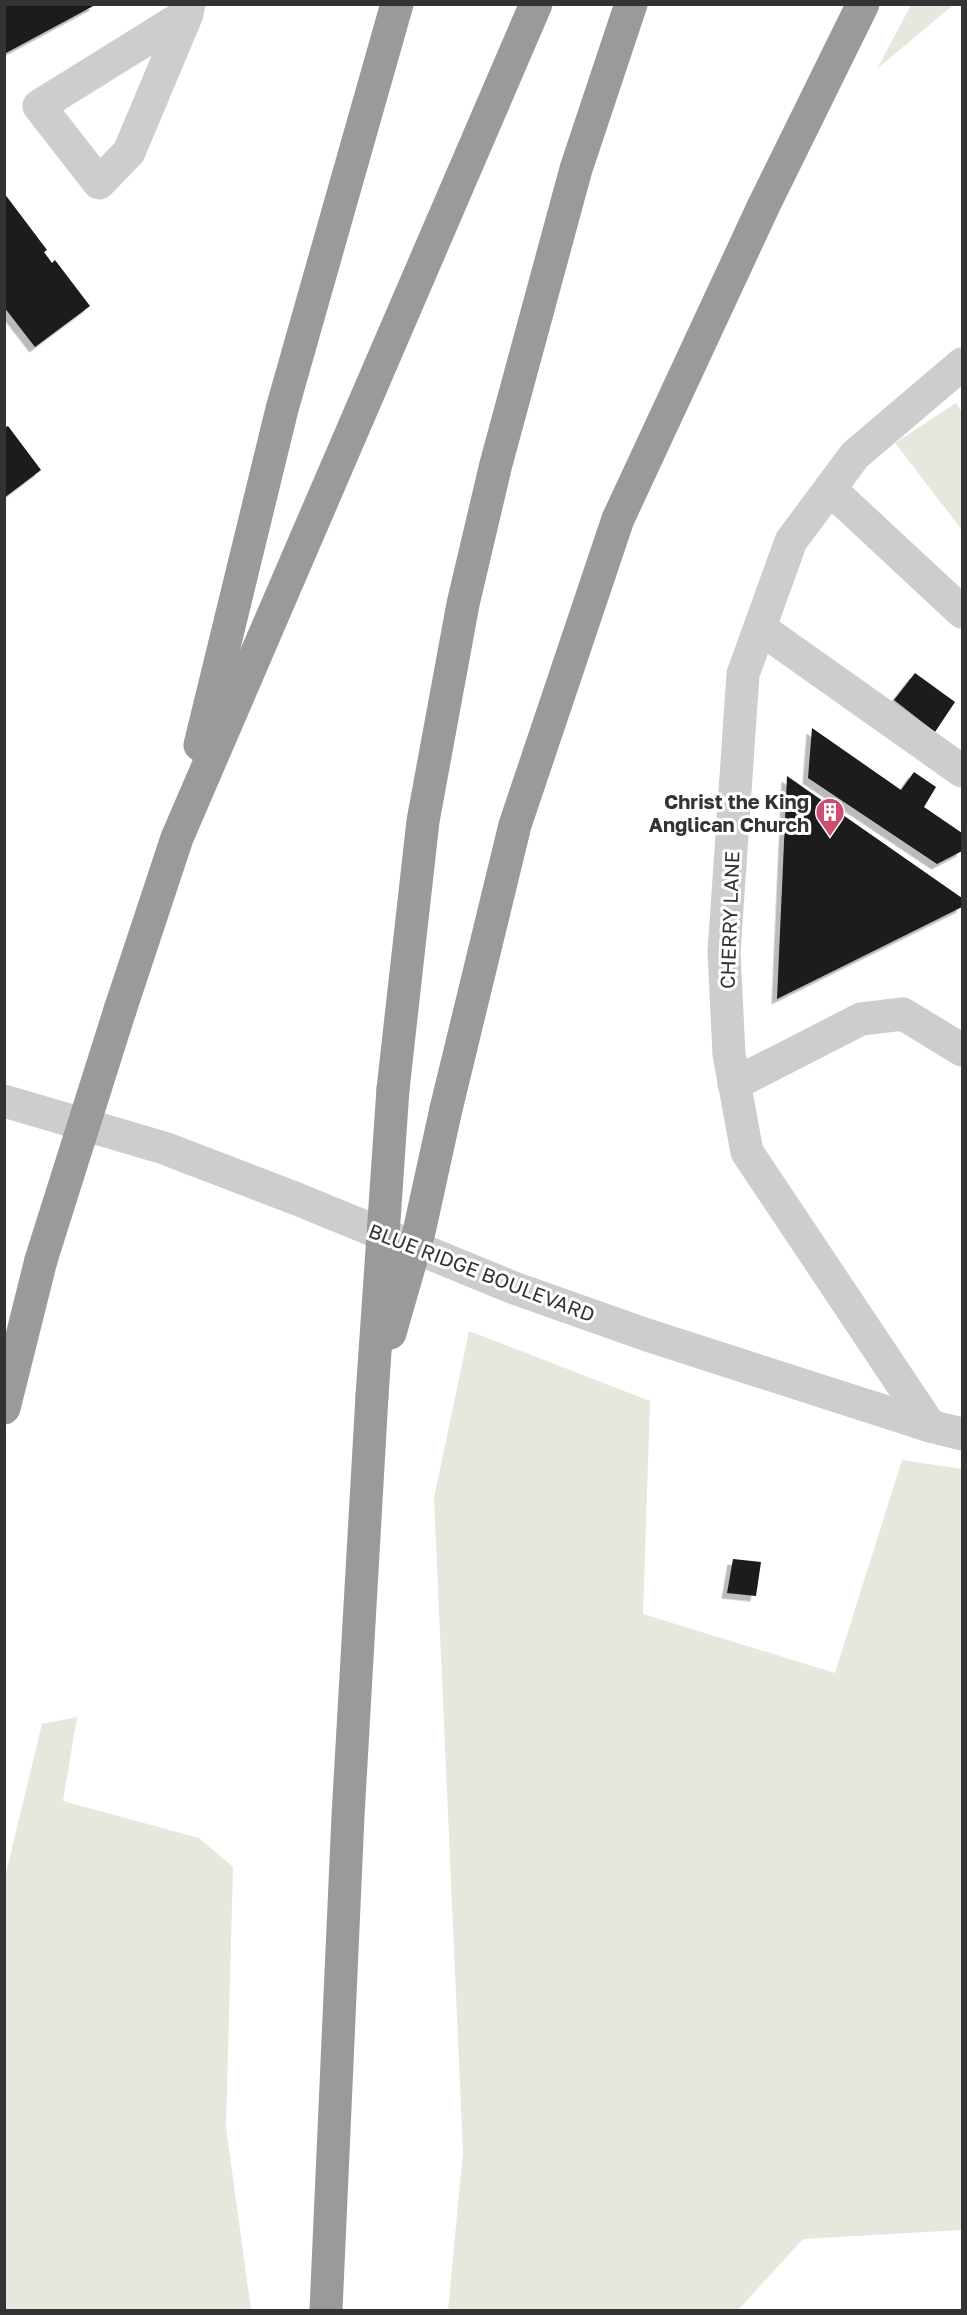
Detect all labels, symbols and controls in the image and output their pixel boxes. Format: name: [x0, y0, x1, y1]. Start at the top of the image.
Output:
place label: Christ the King Anglican Church: [649, 789, 809, 836]
building icon: Christ the King Anglican Church: [814, 796, 846, 838]
street label: CHERRY LANE: [715, 851, 743, 989]
street label: BLUE RIDGE BOULEVARD: [366, 1218, 598, 1326]

